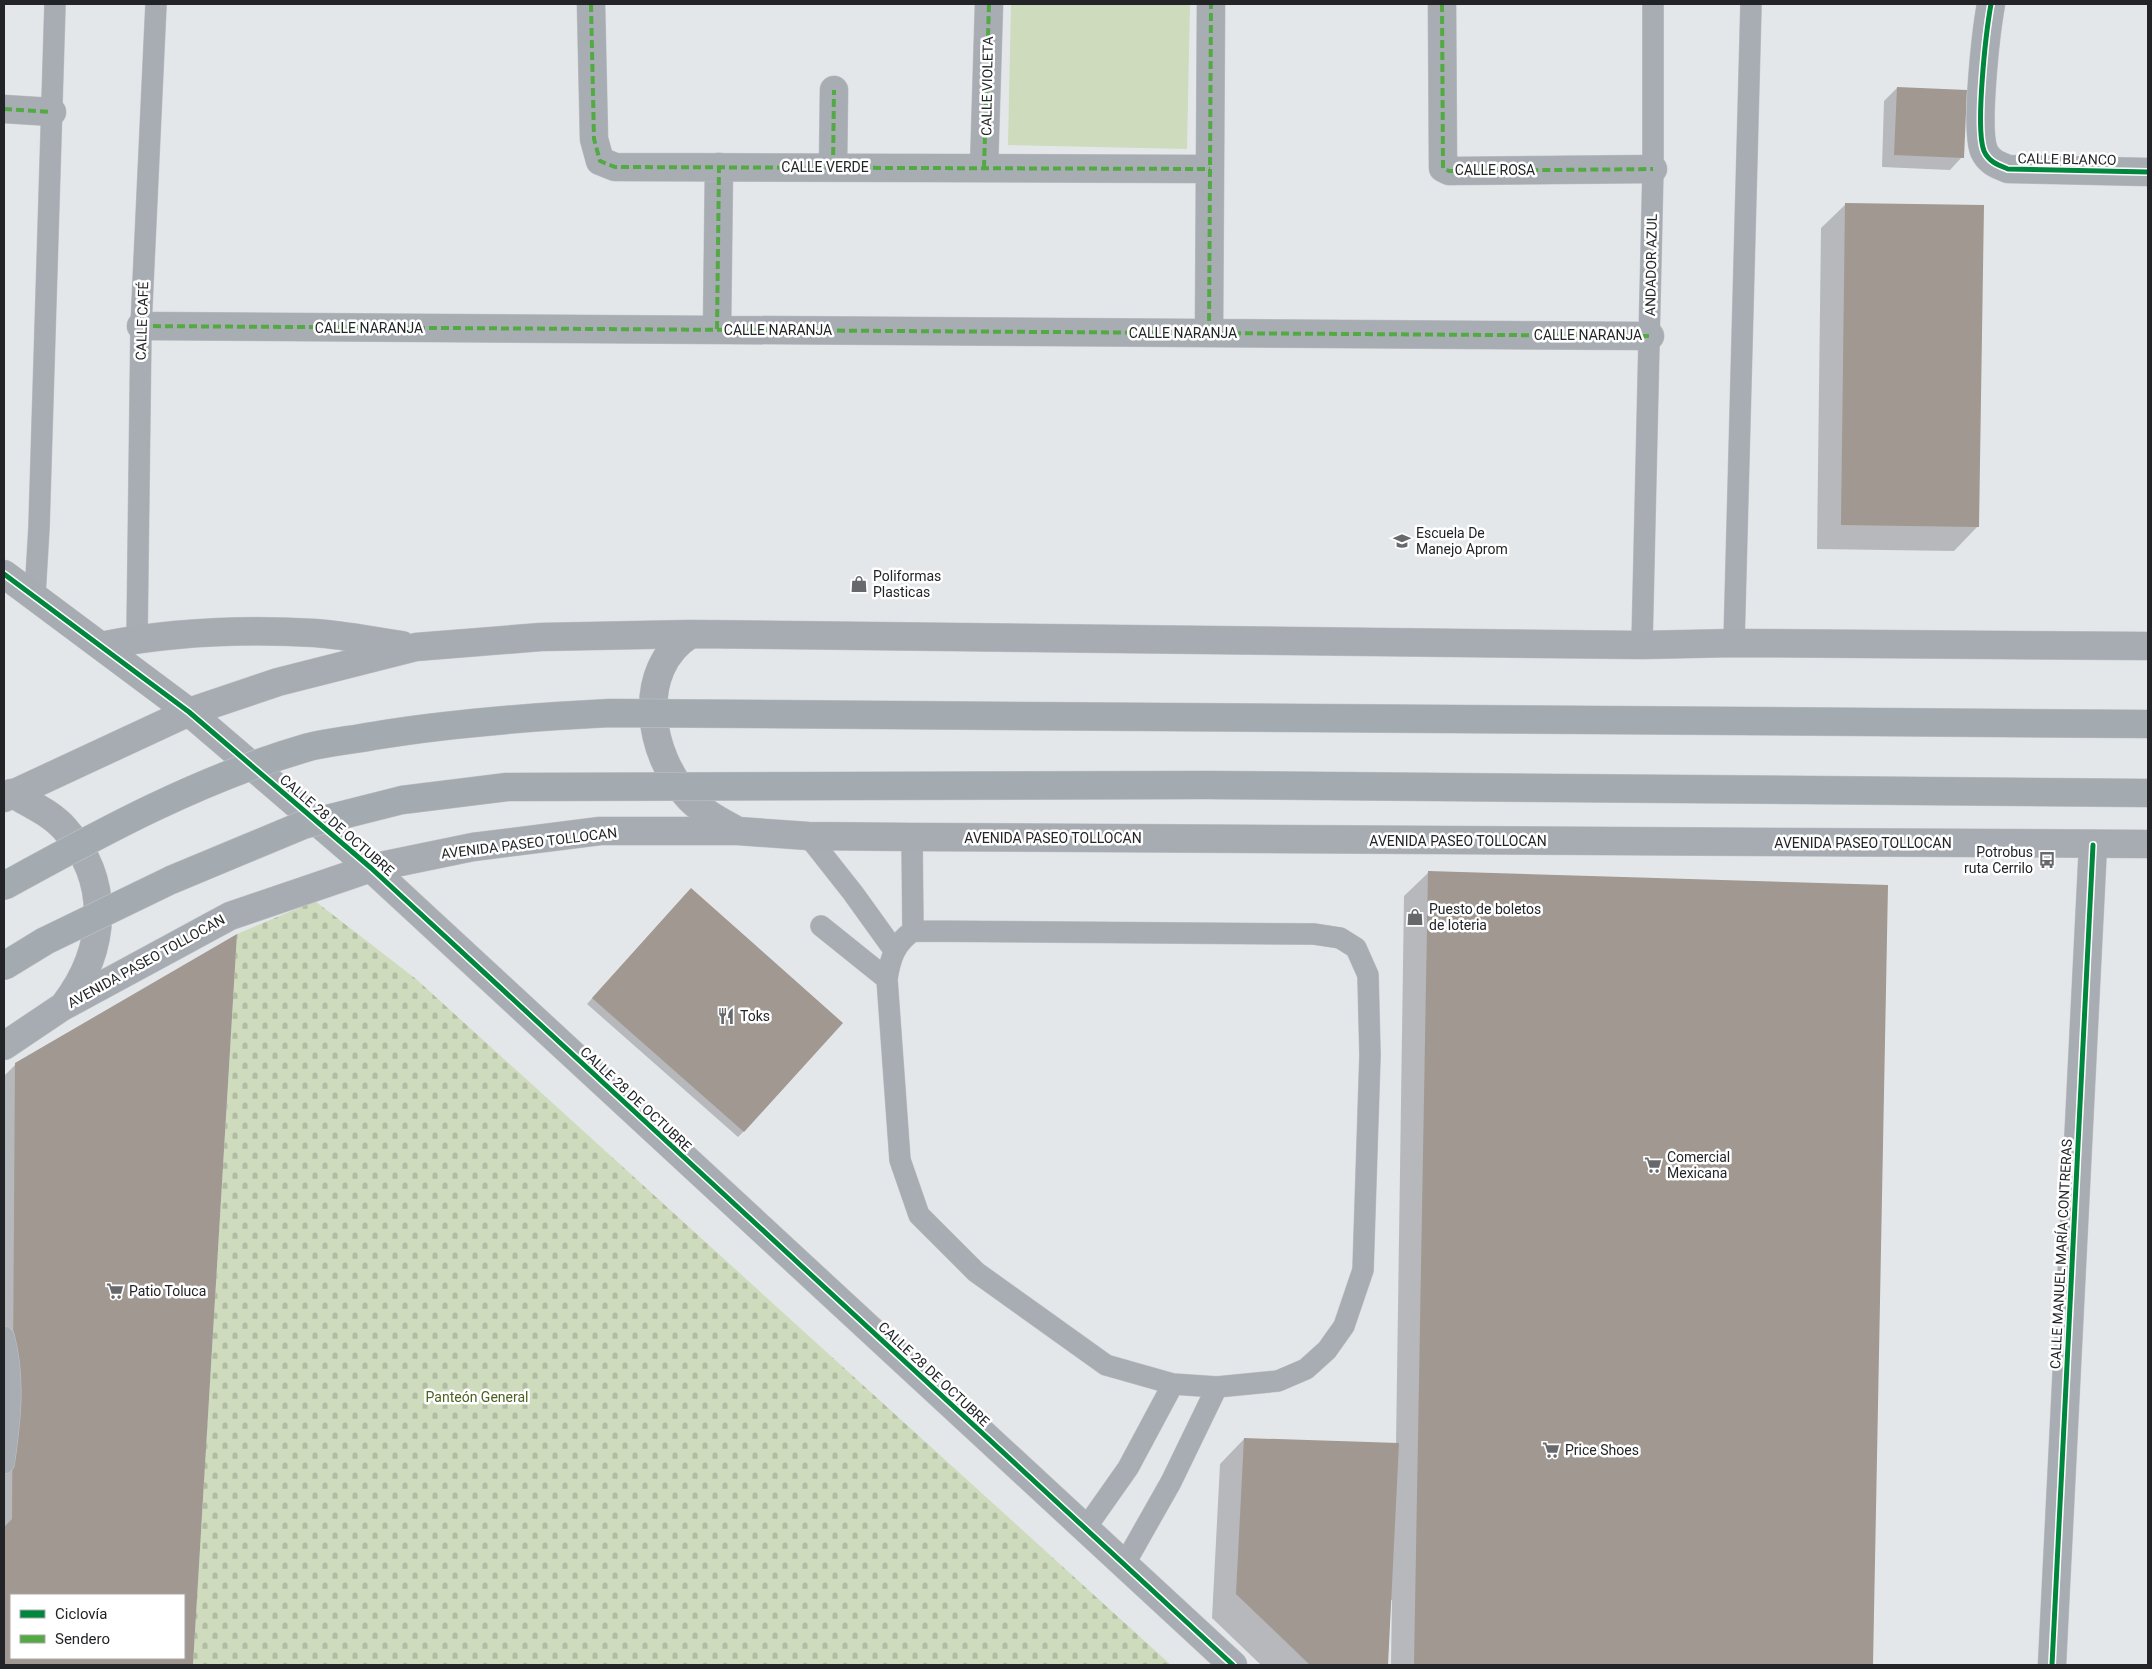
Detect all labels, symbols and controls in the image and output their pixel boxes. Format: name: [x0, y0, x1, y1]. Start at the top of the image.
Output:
street label: CALLE VIOLETA: [978, 36, 996, 136]
street label: CALLE BLANCO: [2017, 150, 2117, 168]
street label: CALLE VERDE: [781, 159, 869, 175]
street label: CALLE ROSA: [1455, 162, 1535, 178]
street label: ANDADOR AZUL: [1642, 213, 1660, 316]
street label: CALLE CAFÉ: [132, 281, 151, 361]
street label: CALLE NARANJA: [315, 320, 423, 336]
street label: CALLE NARANJA: [724, 322, 832, 338]
street label: CALLE NARANJA: [1129, 325, 1237, 341]
street label: CALLE NARANJA: [1534, 327, 1642, 343]
place label: Escuela De Manejo Aprom: [1416, 525, 1508, 557]
school or university icon: Escuela De Manejo Aprom: [1392, 531, 1412, 551]
place label: Poliformas Plasticas: [873, 568, 941, 600]
shop icon: Poliformas Plasticas: [849, 574, 869, 594]
street label: CALLE 28 DE OCTUBRE: [277, 771, 397, 879]
street label: AVENIDA PASEO TOLLOCAN: [440, 824, 618, 862]
street label: AVENIDA PASEO TOLLOCAN: [964, 830, 1142, 846]
street label: AVENIDA PASEO TOLLOCAN: [1369, 833, 1547, 849]
street label: AVENIDA PASEO TOLLOCAN: [1774, 835, 1952, 851]
place label: Potrobus ruta Cerrilo: [1964, 844, 2033, 876]
bus stop icon: Potrobus ruta Cerrilo: [2037, 850, 2057, 870]
place label: Puesto de boletos de loteria: [1429, 901, 1541, 933]
shop icon: Puesto de boletos de loteria: [1405, 907, 1425, 927]
street label: AVENIDA PASEO TOLLOCAN: [65, 911, 227, 1011]
restaurant icon: Toks: [716, 1006, 736, 1026]
place label: Toks: [740, 1008, 770, 1024]
street label: CALLE 28 DE OCTUBRE: [577, 1043, 695, 1155]
street label: CALLE MANUEL MARÍA CONTRERAS: [2046, 1138, 2075, 1369]
place label: Comercial Mexicana: [1667, 1149, 1730, 1181]
supermarket icon: Comercial Mexicana: [1643, 1155, 1663, 1175]
supermarket icon: Patio Toluca: [105, 1281, 125, 1301]
place label: Patio Toluca: [129, 1283, 206, 1299]
street label: CALLE 28 DE OCTUBRE: [875, 1318, 993, 1430]
park label: Panteón General: [426, 1389, 528, 1405]
supermarket icon: Price Shoes: [1541, 1440, 1561, 1460]
place label: Price Shoes: [1565, 1442, 1639, 1458]
legend: [10, 1594, 185, 1659]
text: Ciclovía: [55, 1605, 108, 1623]
text: Sendero: [55, 1630, 110, 1648]

